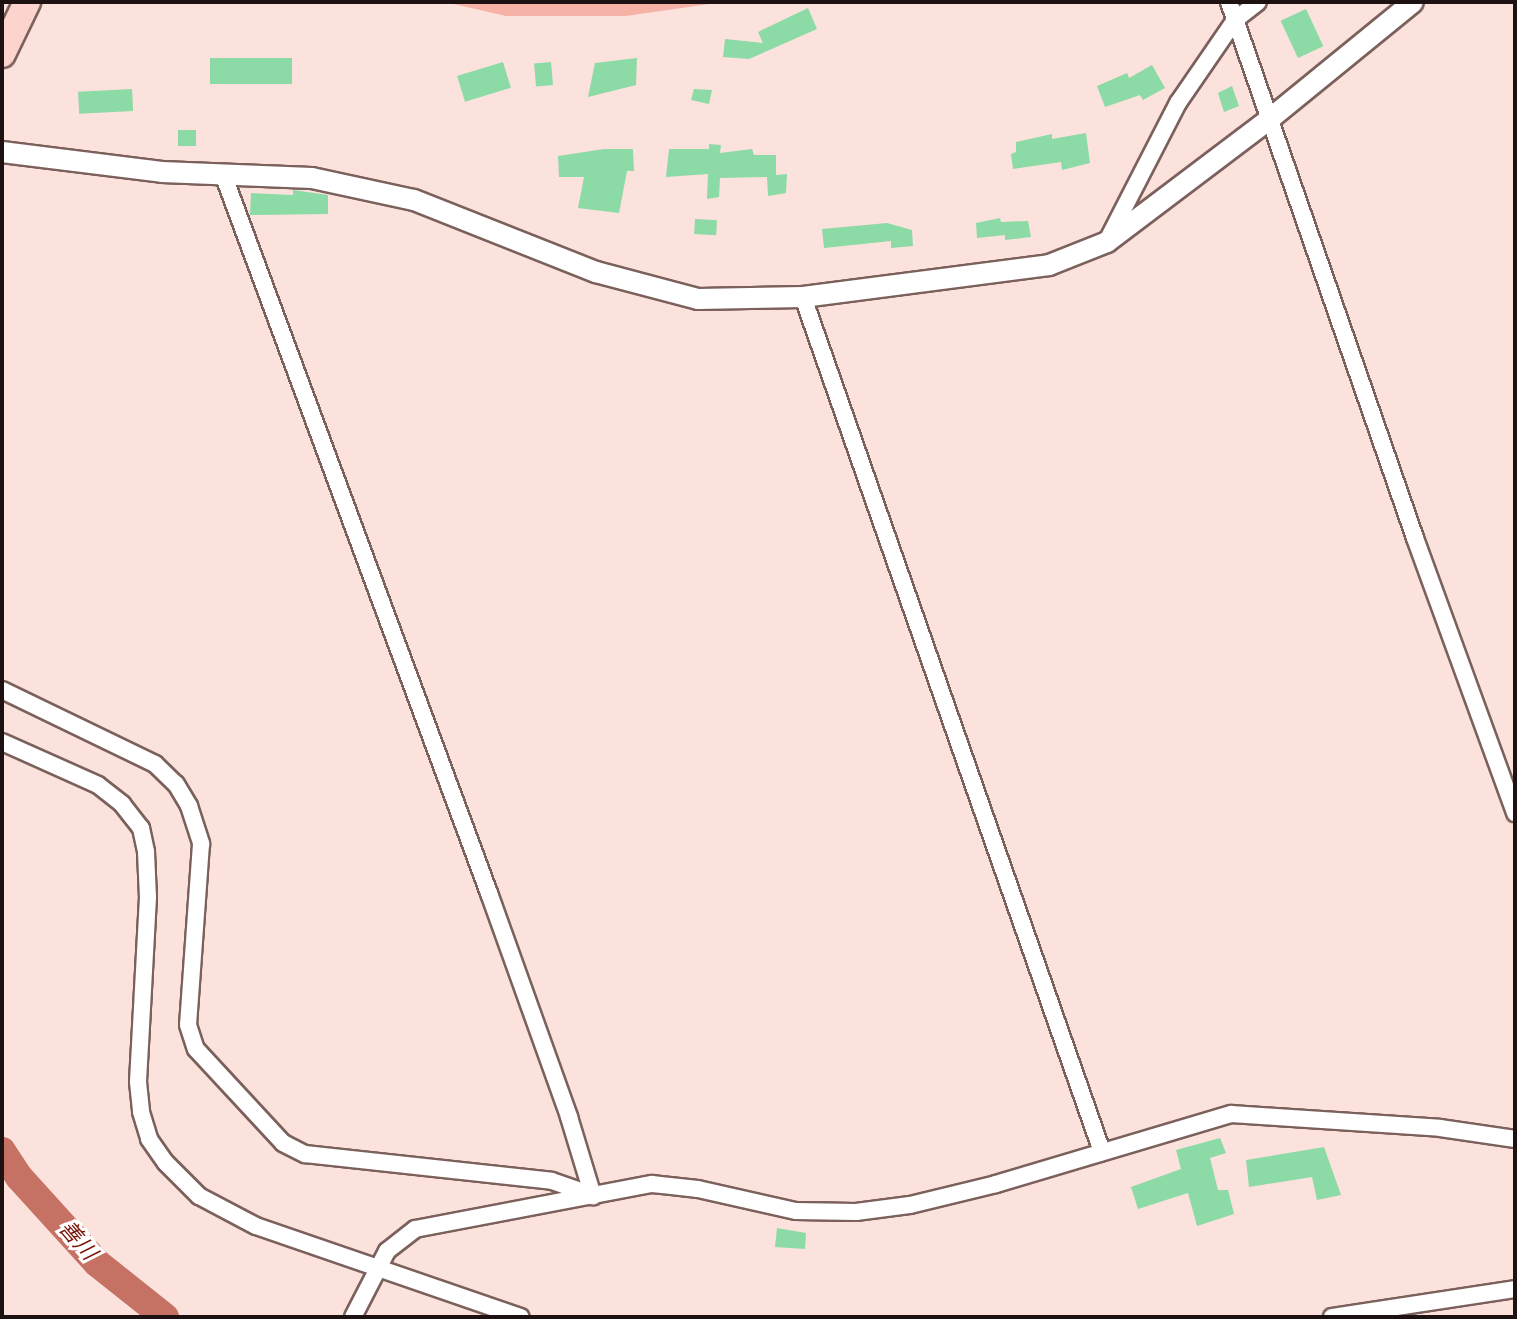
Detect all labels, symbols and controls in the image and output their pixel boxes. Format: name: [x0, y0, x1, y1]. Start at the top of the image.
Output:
water label: 善川: [54, 1215, 102, 1265]

